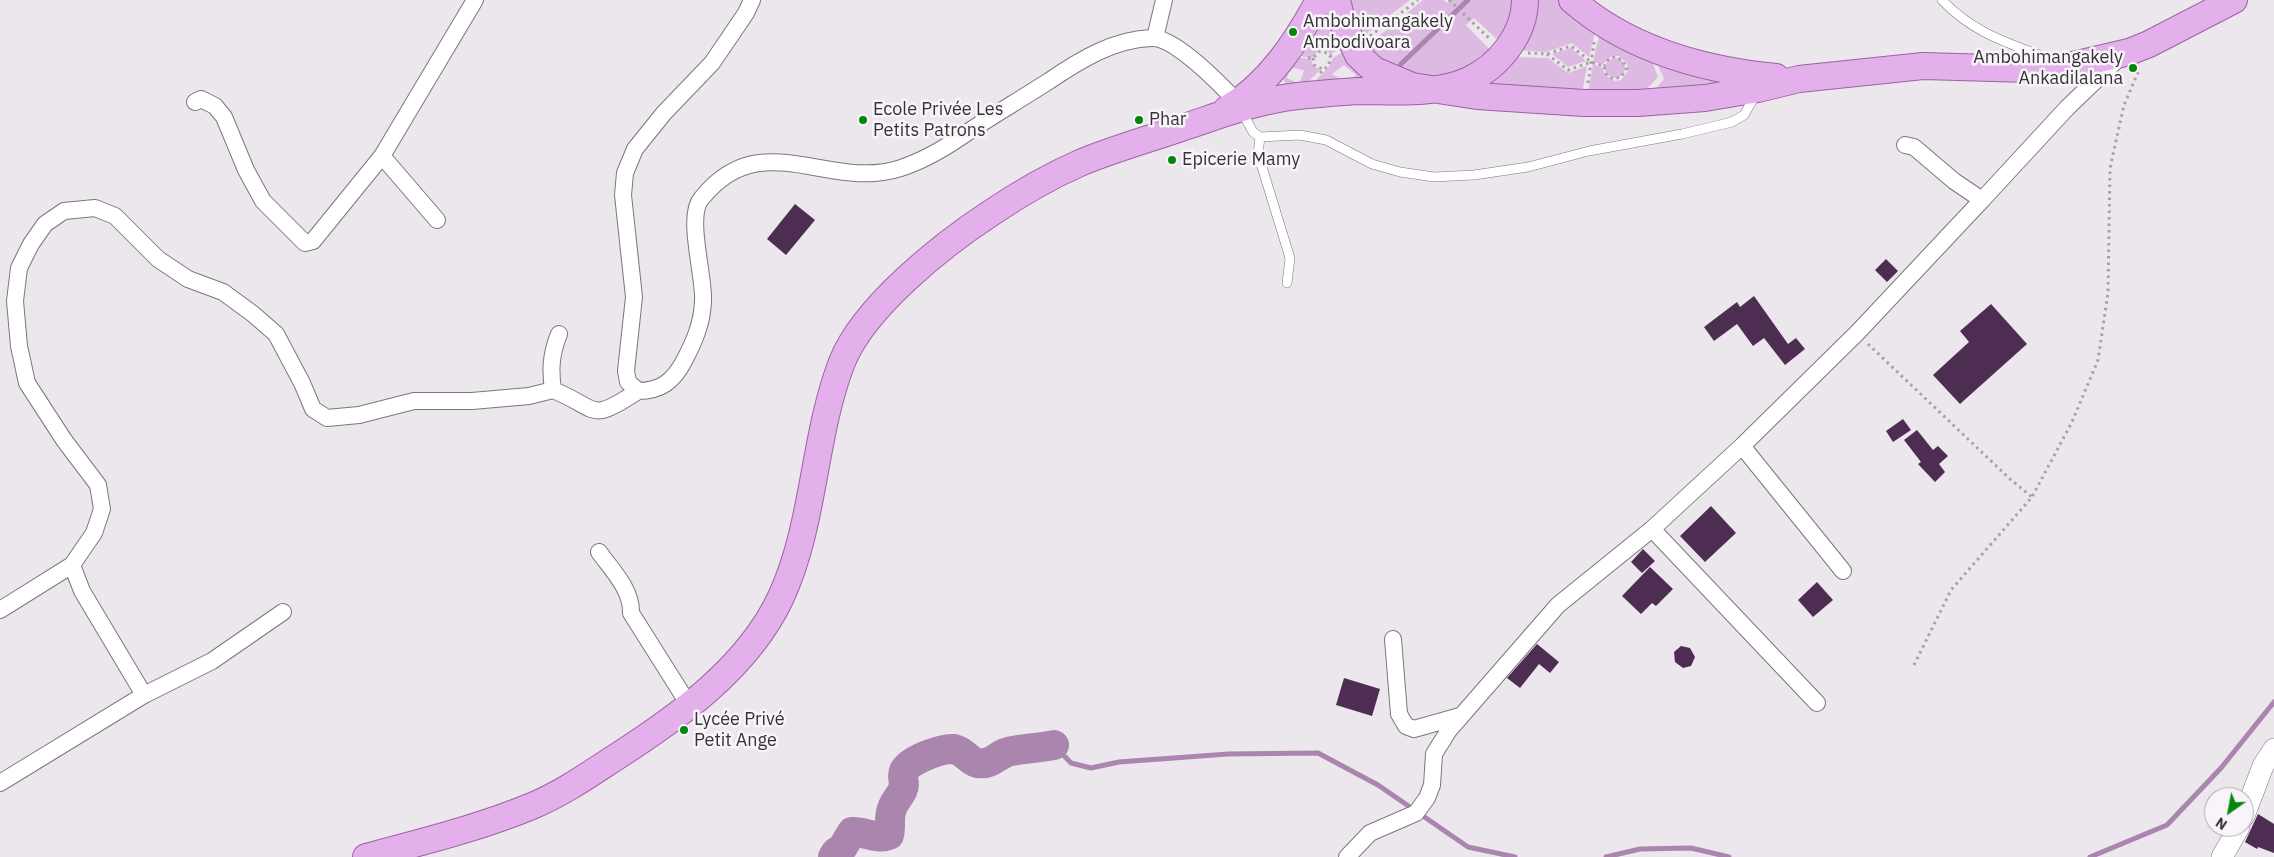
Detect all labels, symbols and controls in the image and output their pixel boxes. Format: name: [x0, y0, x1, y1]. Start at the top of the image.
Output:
place label: Ambohimangakely Ambodivoara: [1303, 11, 1453, 54]
marker: Ambohimangakely Ambodivoara: [1287, 26, 1299, 38]
place label: Ambohimangakely Ankadilalana: [1973, 47, 2123, 90]
marker: Ambohimangakely Ankadilalana: [2127, 62, 2139, 74]
place label: Ecole Privée Les Petits Patrons: [873, 99, 1003, 142]
place label: Phar: [1149, 109, 1186, 131]
marker: Ecole Privée Les Petits Patrons: [857, 114, 869, 126]
marker: Phar: [1133, 114, 1145, 126]
place label: Epicerie Mamy: [1182, 149, 1300, 171]
marker: Epicerie Mamy: [1166, 154, 1178, 166]
place label: Lycée Privé Petit Ange: [694, 709, 785, 752]
marker: Lycée Privé Petit Ange: [678, 724, 690, 736]
north arrow: [2204, 787, 2254, 837]
text: N: [2212, 813, 2231, 834]

